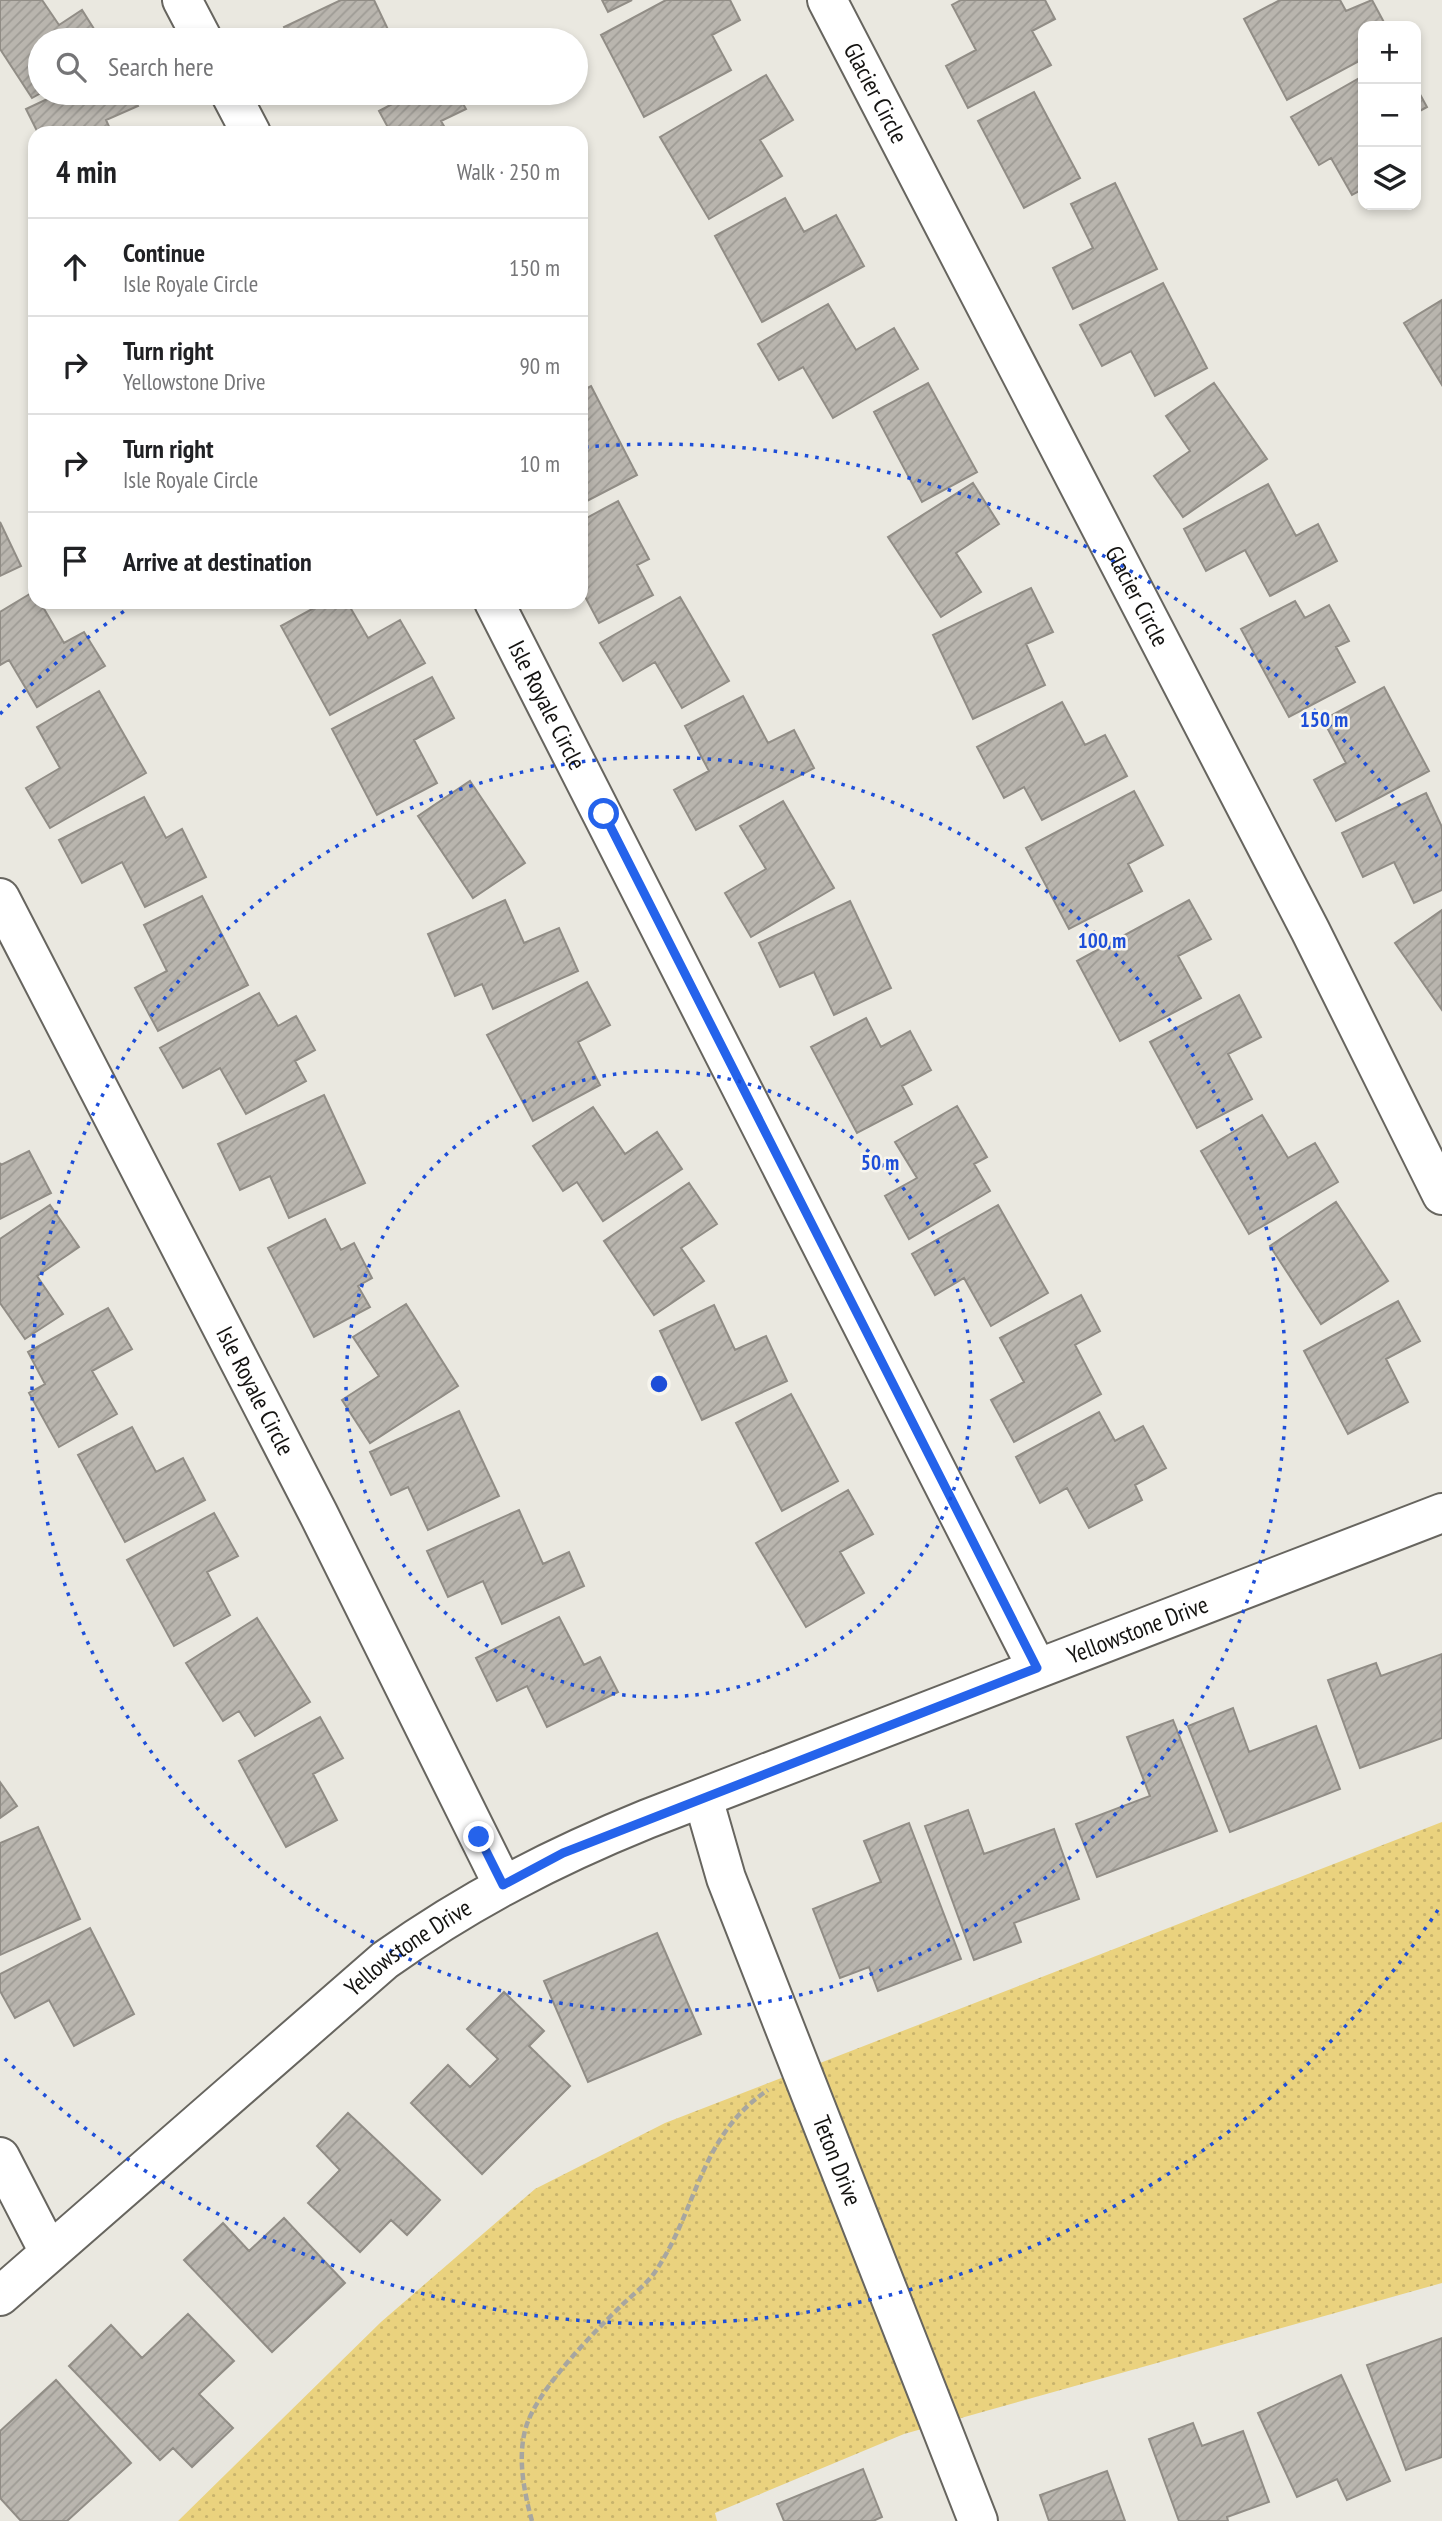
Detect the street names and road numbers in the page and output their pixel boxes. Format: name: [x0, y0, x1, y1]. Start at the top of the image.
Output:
street label: Glacier Circle: [837, 37, 915, 149]
street label: Glacier Circle: [1098, 541, 1176, 652]
street label: Isle Royale Circle: [501, 635, 593, 775]
street label: Isle Royale Circle: [209, 1321, 302, 1461]
street label: Yellowstone Drive: [1063, 1588, 1212, 1671]
street label: Yellowstone Drive: [338, 1892, 477, 2003]
street label: Teton Drive: [806, 2111, 869, 2210]

